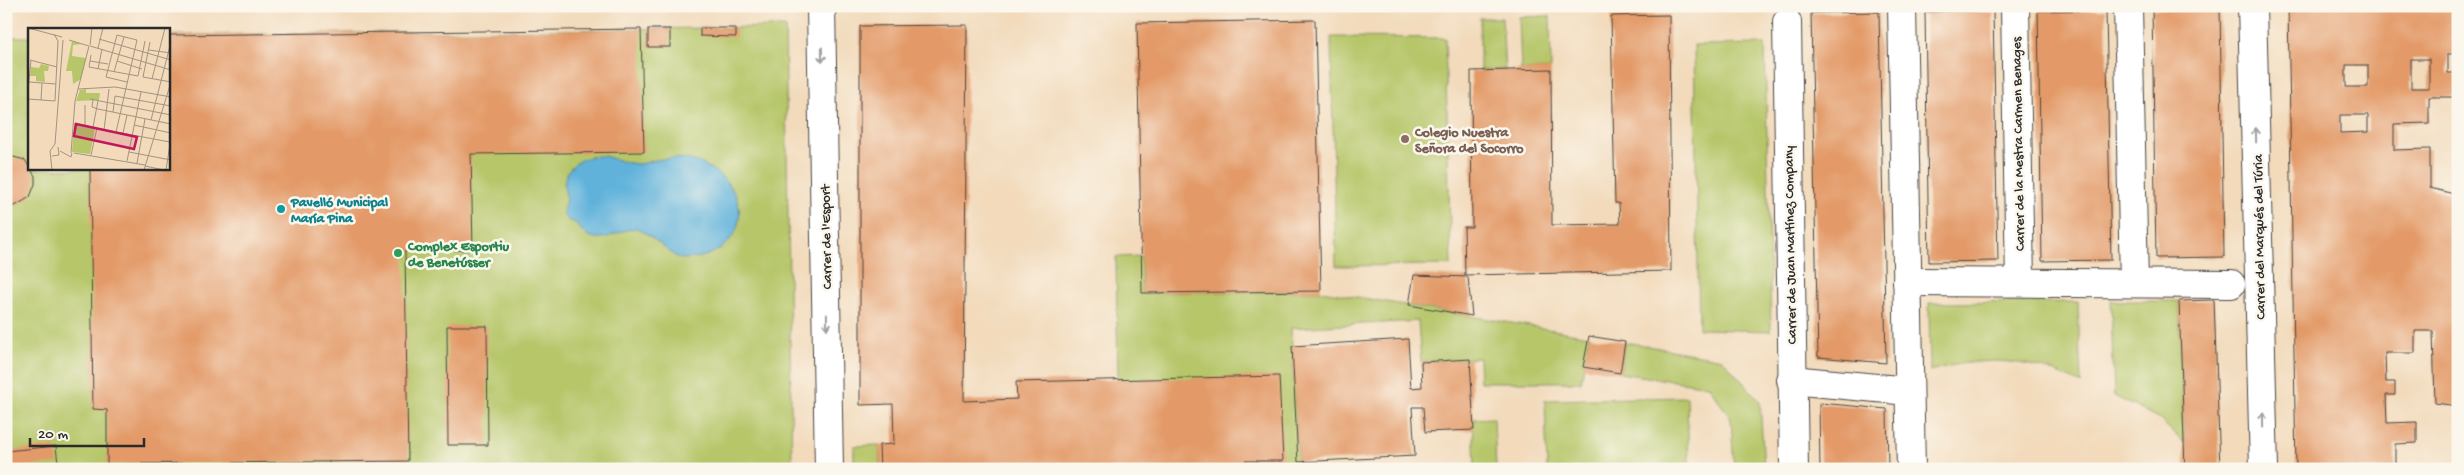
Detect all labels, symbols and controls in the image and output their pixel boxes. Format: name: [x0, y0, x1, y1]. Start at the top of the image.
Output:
inset map: [28, 28, 170, 170]
street label: Carrer de la Mestra Carmen Benages: [2009, 36, 2030, 251]
one-way arrow: [818, 47, 827, 63]
place label: Colegio Nuestra Señora del Socorro: [1414, 125, 1524, 158]
one-way arrow: [2251, 127, 2261, 144]
marker: Colegio Nuestra Señora del Socorro: [1399, 133, 1411, 145]
street label: Carrer de Juan Martínez Company: [1781, 145, 1802, 344]
street label: Carrer del Marqués del Túria: [2251, 153, 2270, 320]
street label: Carrer de l'Esport: [818, 183, 837, 290]
place label: Pavelló Municipal María Pina: [290, 195, 388, 228]
marker: Pavelló Municipal María Pina: [275, 203, 287, 215]
place label: Complex Esportiu de Benetússer: [407, 239, 509, 272]
marker: Complex Esportiu de Benetússer: [392, 247, 404, 259]
one-way arrow: [822, 314, 832, 330]
one-way arrow: [2258, 412, 2268, 428]
scale bar: [30, 415, 144, 447]
text: 20 m: [38, 426, 68, 444]

